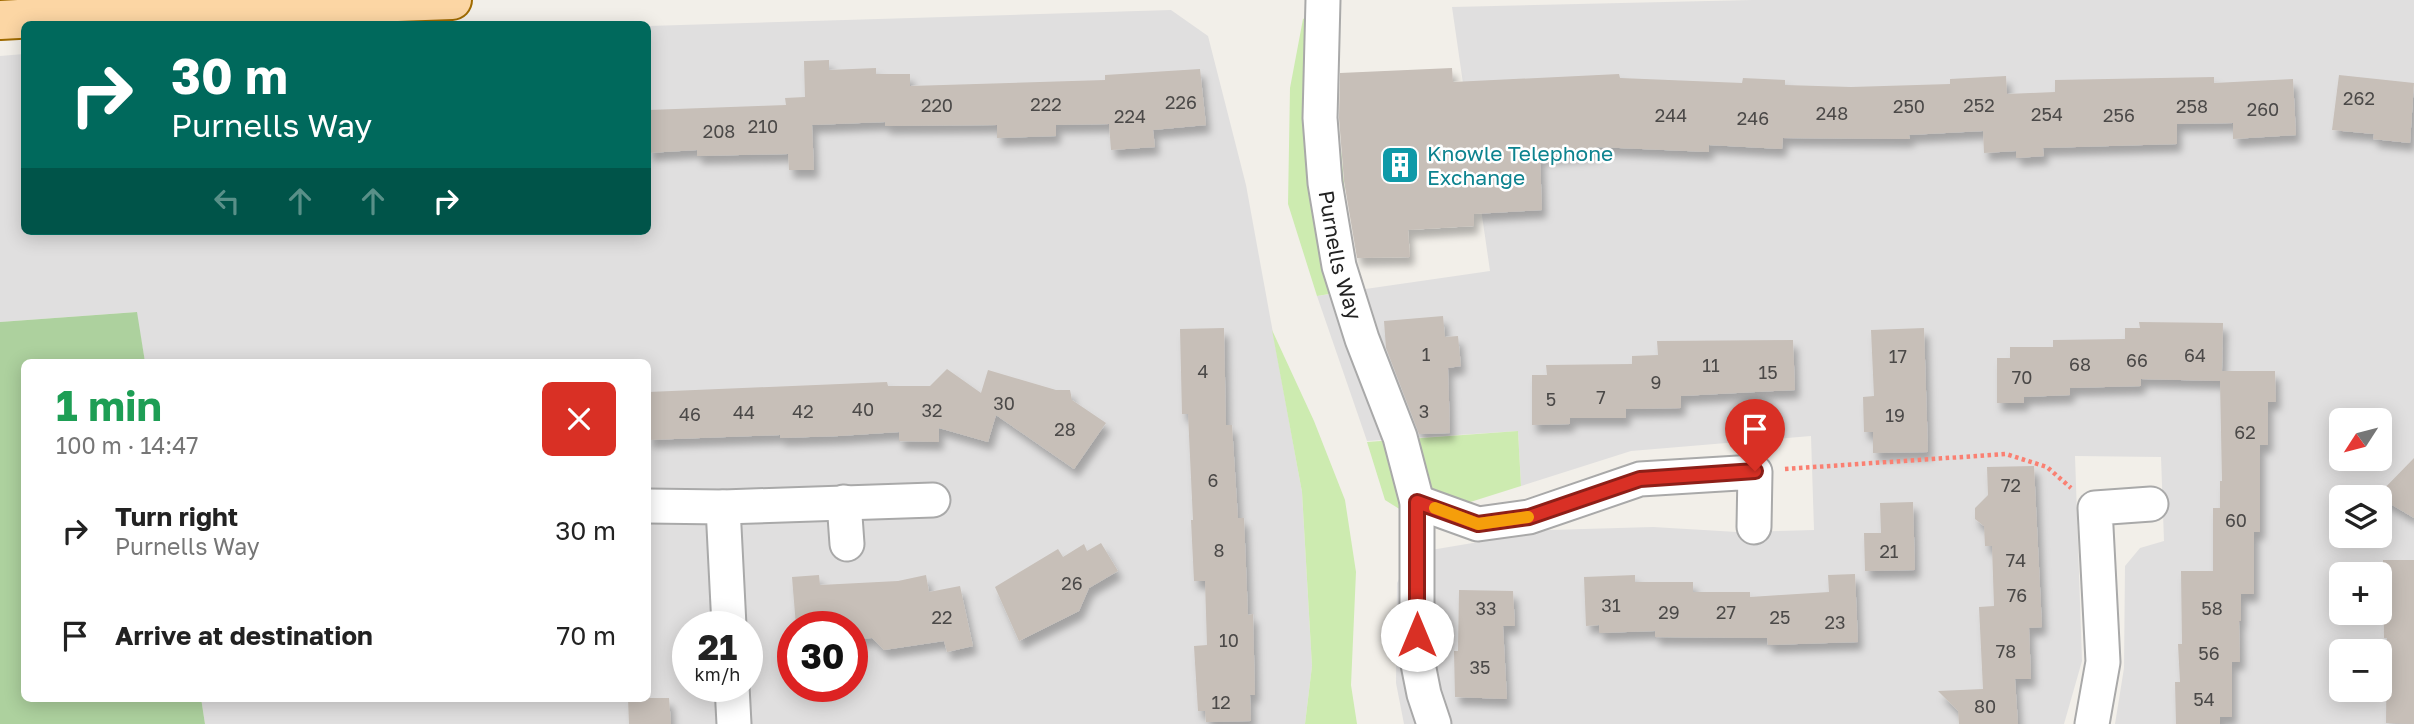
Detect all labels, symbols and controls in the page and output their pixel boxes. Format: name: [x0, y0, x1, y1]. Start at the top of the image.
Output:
text: 30 m: [171, 46, 288, 105]
icon: right: [56, 49, 147, 140]
house number: 262: [2343, 87, 2375, 109]
house number: 226: [1165, 91, 1197, 113]
house number: 222: [1030, 93, 1062, 115]
house number: 220: [921, 94, 953, 116]
house number: 252: [1963, 94, 1995, 116]
house number: 250: [1893, 95, 1925, 117]
house number: 258: [2176, 95, 2208, 117]
house number: 260: [2247, 98, 2279, 120]
house number: 248: [1816, 102, 1848, 124]
house number: 254: [2031, 103, 2063, 125]
house number: 244: [1655, 104, 1687, 126]
house number: 256: [2103, 104, 2135, 126]
house number: 224: [1114, 105, 1146, 127]
text: Purnells Way: [171, 106, 372, 144]
house number: 246: [1737, 107, 1769, 129]
house number: 210: [748, 115, 778, 137]
house number: 208: [703, 120, 735, 142]
place label: Knowle Telephone Exchange: [1427, 140, 1613, 190]
building icon: Knowle Telephone Exchange: [1379, 144, 1421, 186]
icon: left: [208, 182, 246, 220]
icon: ahead: [281, 182, 319, 220]
icon: ahead: [354, 182, 392, 220]
icon: right: [427, 182, 465, 220]
street label: Purnells Way: [1313, 188, 1368, 323]
house number: 1: [1422, 343, 1431, 365]
house number: 64: [2184, 344, 2206, 366]
house number: 17: [1889, 345, 1907, 367]
house number: 66: [2126, 349, 2148, 371]
house number: 68: [2069, 353, 2091, 375]
house number: 11: [1702, 354, 1720, 376]
house number: 4: [1198, 360, 1209, 382]
house number: 15: [1758, 361, 1778, 383]
house number: 70: [2012, 366, 2032, 388]
house number: 9: [1651, 371, 1661, 393]
text: 1 min: [56, 380, 162, 430]
button: close: [542, 382, 616, 456]
house number: 7: [1596, 386, 1606, 408]
house number: 5: [1546, 388, 1556, 410]
house number: 30: [993, 392, 1015, 414]
house number: 40: [852, 398, 874, 420]
house number: 32: [922, 399, 942, 421]
pin: [1725, 399, 1785, 471]
house number: 42: [792, 400, 814, 422]
house number: 3: [1419, 400, 1429, 422]
house number: 44: [733, 401, 755, 423]
house number: 46: [679, 403, 701, 425]
house number: 19: [1885, 404, 1905, 426]
north arrow: [2329, 408, 2392, 471]
map controls: [2329, 408, 2392, 702]
icon: arrive: [1736, 410, 1774, 448]
house number: 28: [1054, 418, 1076, 440]
house number: 62: [2234, 421, 2256, 443]
text: 100 m · 14:47: [56, 431, 199, 459]
house number: 6: [1208, 469, 1218, 491]
house number: 72: [2001, 474, 2021, 496]
button: layers: [2329, 485, 2392, 548]
text: Turn right: [115, 501, 238, 532]
house number: 60: [2225, 509, 2247, 531]
icon: right: [56, 512, 94, 550]
text: 30 m: [555, 515, 616, 546]
text: Purnells Way: [115, 532, 260, 560]
house number: 8: [1214, 539, 1224, 561]
house number: 21: [1879, 540, 1899, 562]
house number: 74: [2006, 549, 2026, 571]
button: +: [2329, 562, 2392, 625]
house number: 26: [1061, 572, 1083, 594]
house number: 76: [2007, 584, 2027, 606]
house number: 31: [1601, 594, 1621, 616]
house number: 33: [1475, 597, 1497, 619]
house number: 58: [2201, 597, 2223, 619]
position arrow: [1380, 598, 1454, 672]
house number: 29: [1658, 601, 1680, 623]
house number: 27: [1716, 601, 1736, 623]
house number: 22: [932, 606, 952, 628]
house number: 25: [1770, 606, 1790, 628]
speed limit sign: 30: [777, 611, 868, 702]
house number: 23: [1825, 611, 1845, 633]
icon: arrive: [56, 617, 94, 655]
text: Arrive at destination: [115, 620, 373, 651]
text: 70 m: [557, 620, 616, 651]
text: 21: [698, 626, 737, 668]
house number: 10: [1219, 629, 1239, 651]
button: −: [2329, 639, 2392, 702]
house number: 78: [1996, 640, 2016, 662]
house number: 56: [2198, 642, 2220, 664]
house number: 35: [1470, 656, 1490, 678]
text: km/h: [695, 663, 740, 685]
house number: 54: [2193, 688, 2215, 710]
house number: 12: [1211, 691, 1231, 713]
house number: 80: [1974, 695, 1996, 717]

